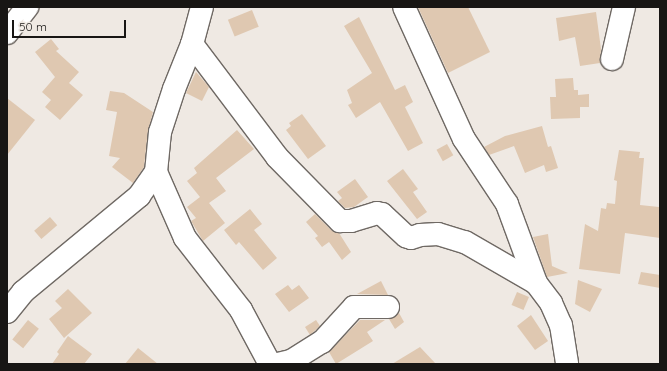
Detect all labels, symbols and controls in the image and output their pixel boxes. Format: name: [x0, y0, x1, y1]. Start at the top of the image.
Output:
scale bar: [14, 12, 128, 38]
text: 50 m: [19, 19, 47, 34]

